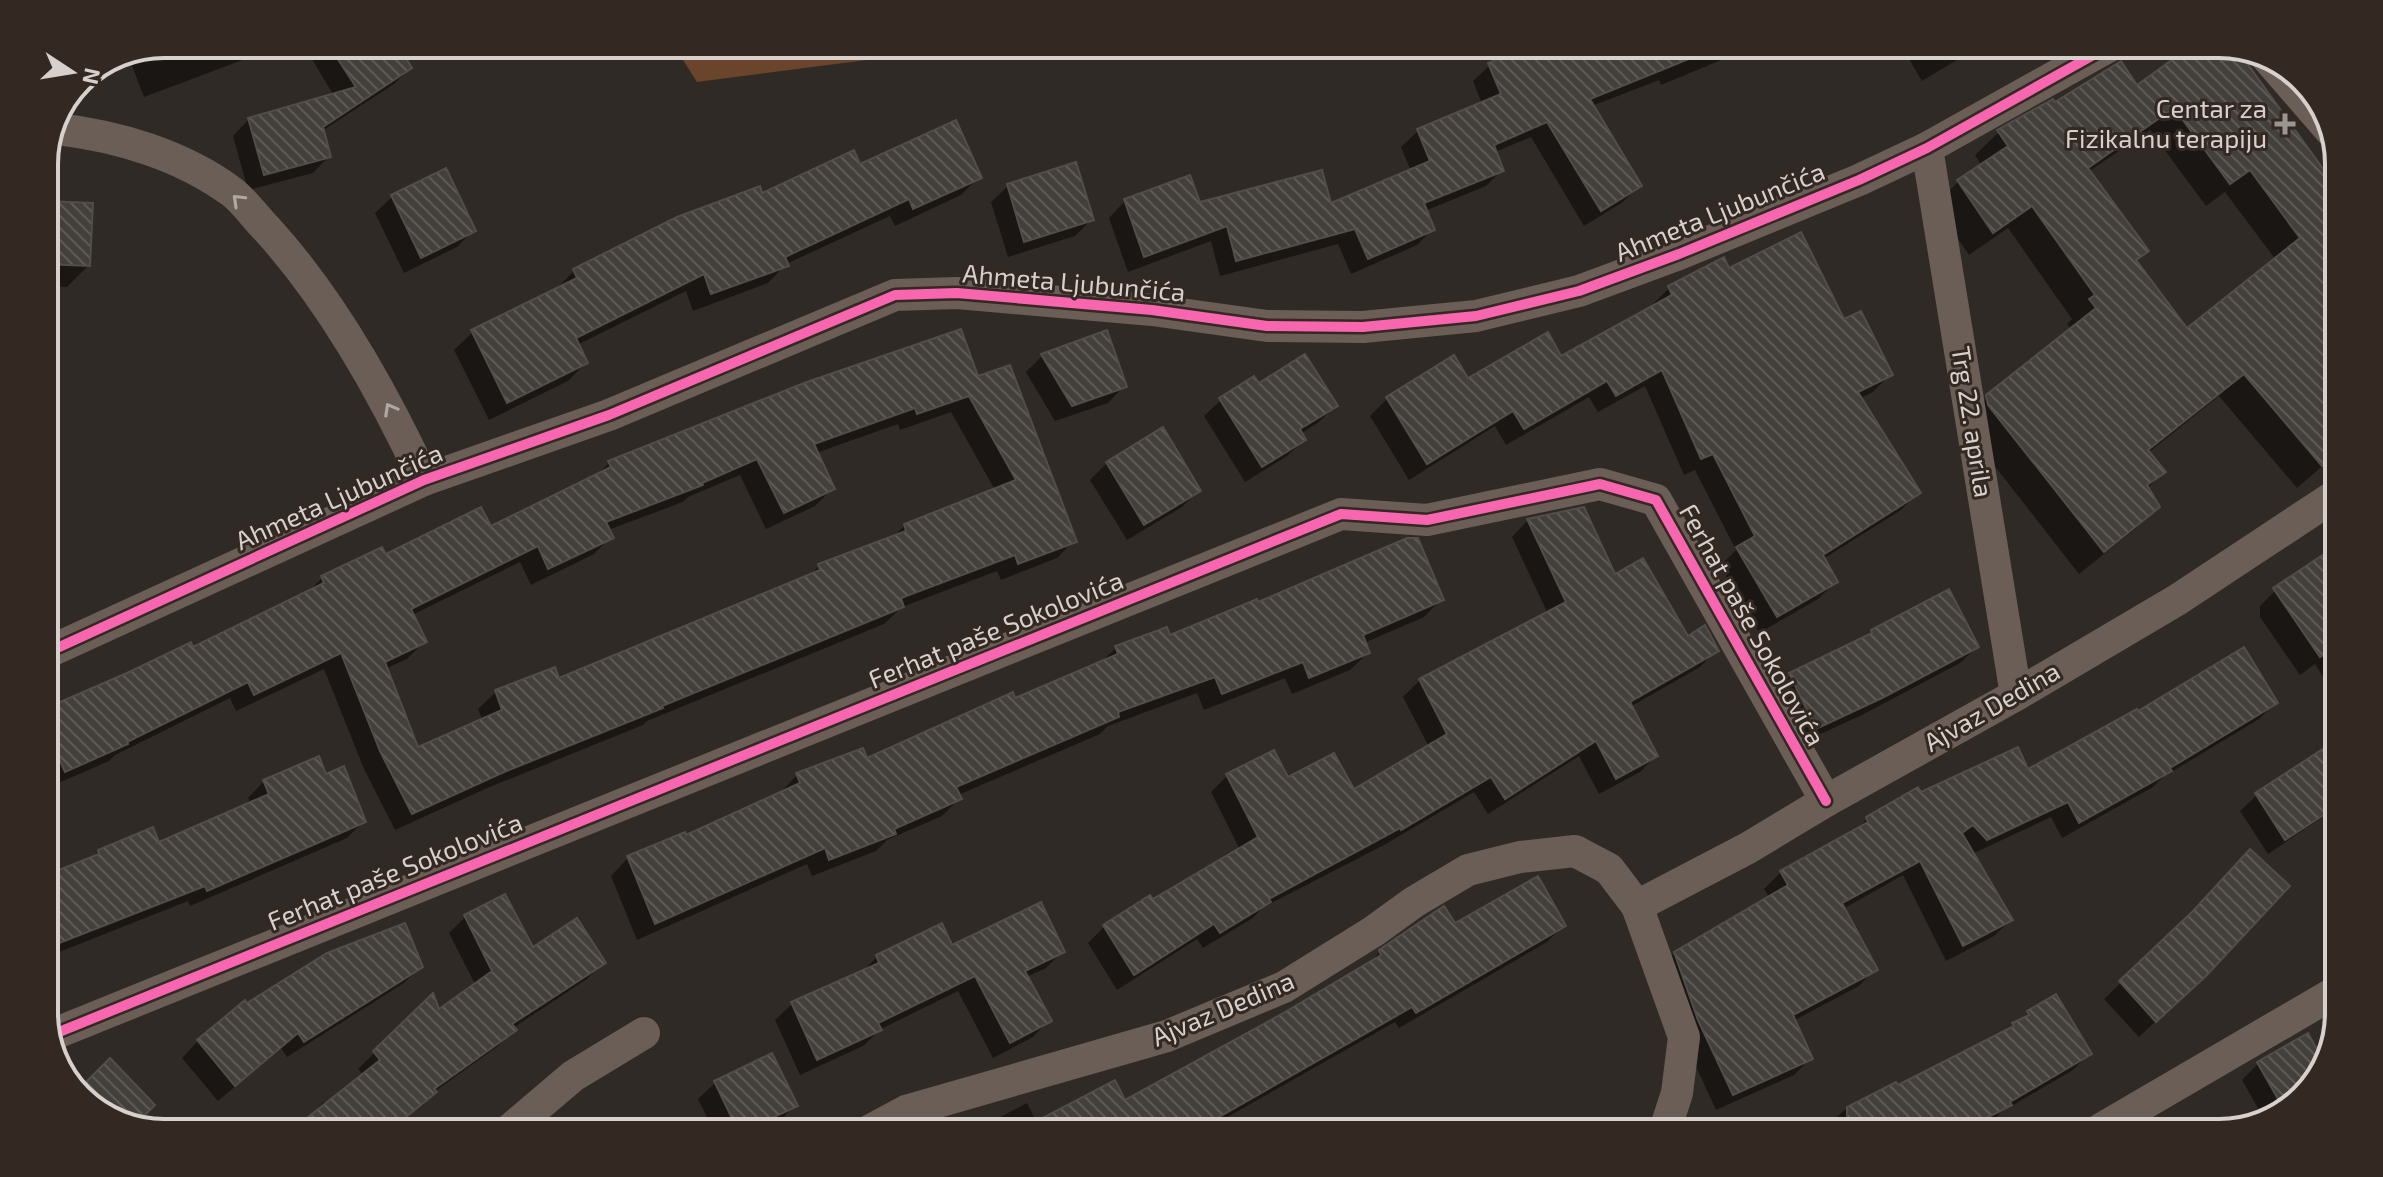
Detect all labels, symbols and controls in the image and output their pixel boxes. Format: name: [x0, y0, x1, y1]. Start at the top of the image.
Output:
north arrow: [32, 32, 112, 112]
text: N: [78, 66, 107, 87]
place label: Centar za Fizikalnu terapiju: [2065, 92, 2267, 153]
marker: Centar za Fizikalnu terapiju: [2274, 113, 2296, 135]
street label: Ahmeta Ljubunčića: [1610, 154, 1829, 267]
one-way arrow: [233, 194, 247, 209]
street label: Ahmeta Ljubunčića: [961, 256, 1187, 307]
street label: Trg 22. aprila: [1946, 344, 2001, 500]
one-way arrow: [384, 404, 400, 418]
street label: Ahmeta Ljubunčića: [230, 436, 447, 555]
street label: Ferhat paše Sokolovića: [1674, 498, 1833, 751]
street label: Ferhat paše Sokolovića: [864, 563, 1127, 694]
street label: Ajvaz Dedina: [1918, 654, 2065, 757]
street label: Ferhat paše Sokolovića: [263, 805, 526, 936]
street label: Ajvaz Dedina: [1147, 964, 1298, 1052]

